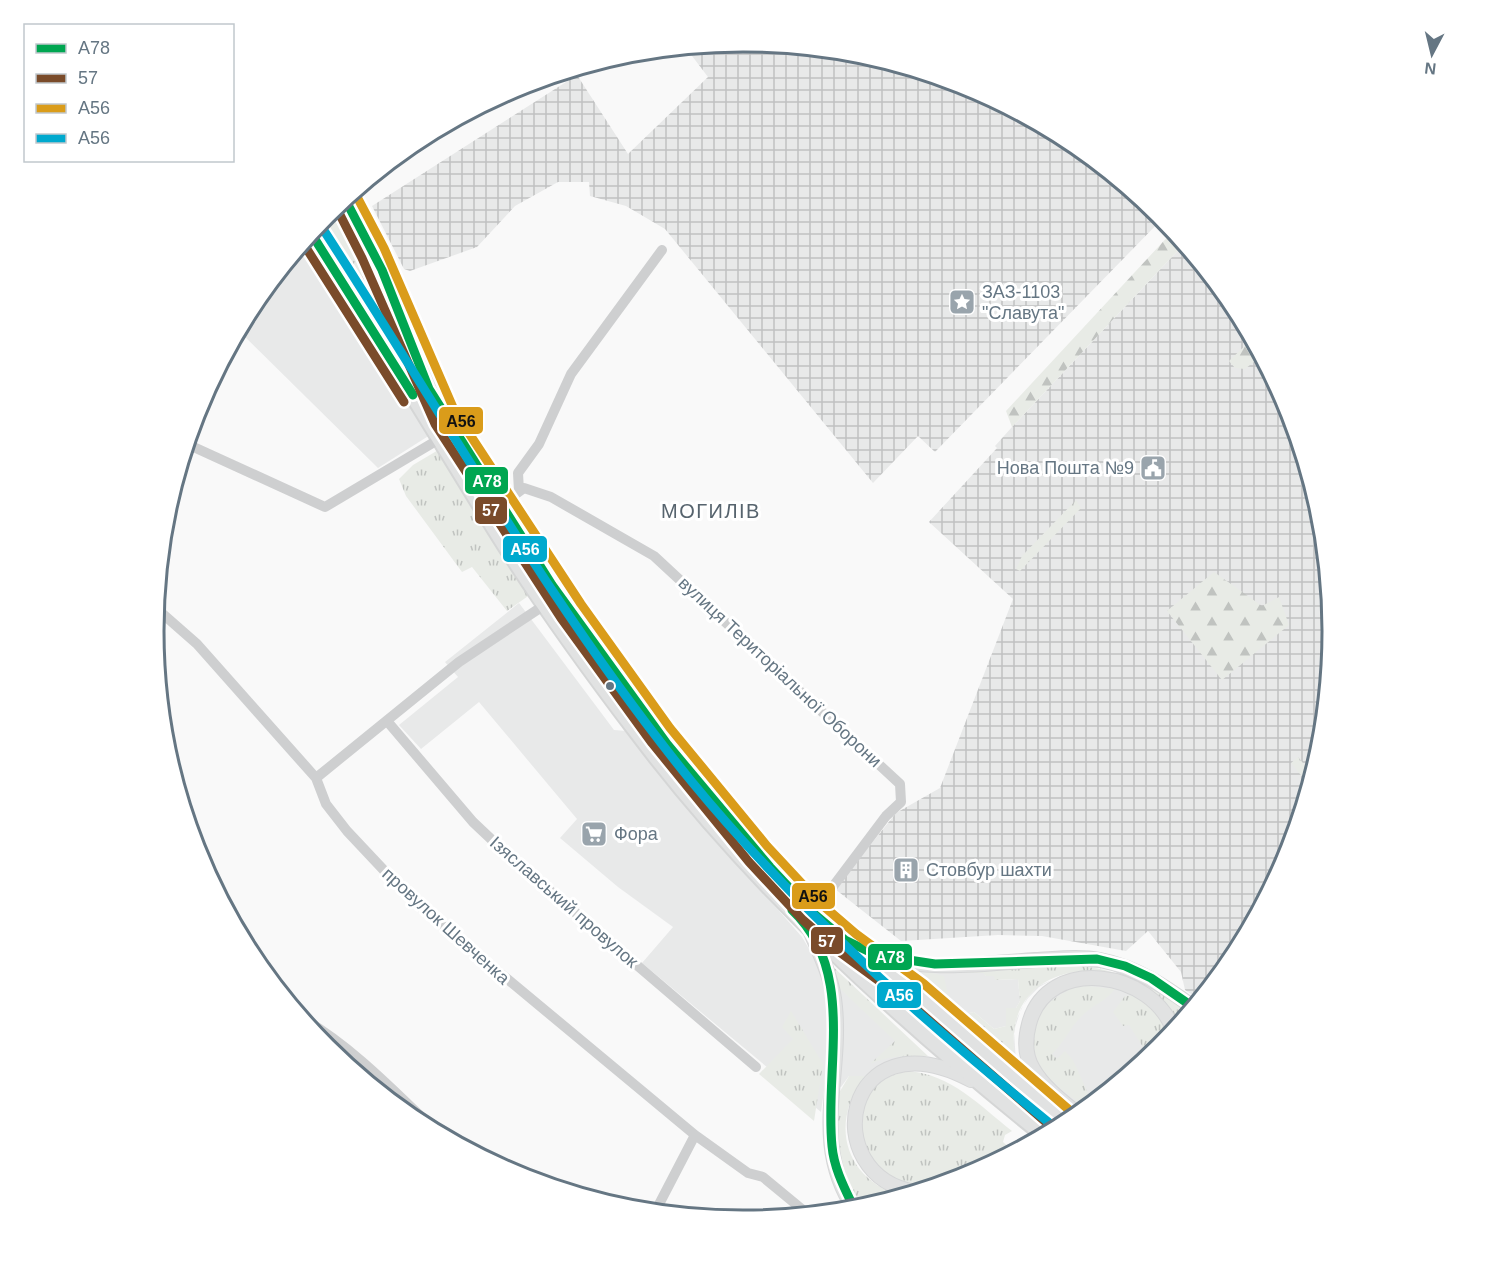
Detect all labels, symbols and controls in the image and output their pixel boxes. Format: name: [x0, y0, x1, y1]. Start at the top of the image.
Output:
legend: [24, 24, 234, 162]
north arrow: [1402, 24, 1462, 84]
text: А78: [78, 38, 110, 58]
text: N: [1423, 59, 1437, 78]
text: 57: [78, 68, 98, 88]
text: A56: [78, 98, 110, 118]
text: А56: [78, 128, 110, 148]
place label: ЗАЗ-1103 "Славута": [982, 282, 1065, 323]
place icon: ЗАЗ-1103 "Славута": [947, 287, 977, 317]
line badge: A56: [438, 406, 484, 435]
text: A56: [446, 413, 476, 430]
public building icon: Нова Пошта №9: [1138, 453, 1168, 483]
place label: Нова Пошта №9: [997, 458, 1134, 478]
line badge: А78: [464, 466, 509, 495]
text: А78: [472, 473, 502, 490]
line badge: 57: [474, 496, 508, 525]
district label: МОГИЛІВ: [661, 500, 761, 522]
text: 57: [482, 502, 500, 519]
line badge: А56: [502, 535, 548, 563]
text: А56: [510, 541, 540, 558]
street label: вулиця Територіальної Оборони: [675, 573, 885, 771]
unlabelled marker: [604, 680, 616, 692]
supermarket icon: Фора: [579, 819, 609, 849]
place label: Фора: [614, 824, 659, 844]
street label: Ізяславський провулок: [486, 832, 642, 972]
building icon: Стовбур шахти: [891, 855, 921, 885]
place label: Стовбур шахти: [926, 860, 1052, 880]
street label: провулок Шевченка: [378, 864, 514, 989]
line badge: A56: [791, 882, 836, 910]
text: A56: [798, 888, 828, 905]
line badge: 57: [810, 926, 844, 955]
text: 57: [818, 933, 836, 950]
line badge: А78: [867, 943, 913, 971]
text: А78: [875, 949, 905, 966]
line badge: А56: [876, 981, 922, 1009]
text: А56: [884, 987, 914, 1004]

